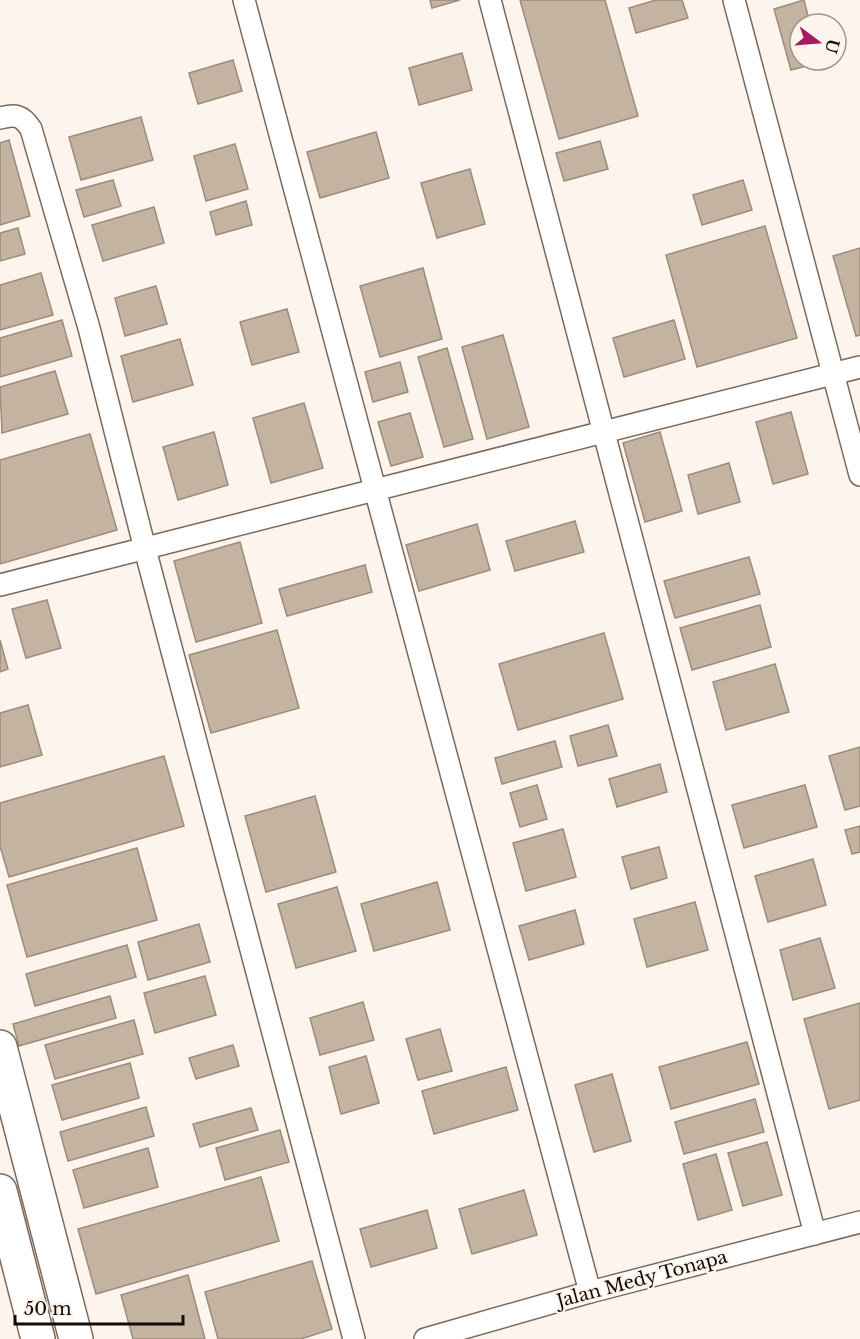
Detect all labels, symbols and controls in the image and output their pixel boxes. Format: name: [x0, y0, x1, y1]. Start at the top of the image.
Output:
north arrow: [788, 12, 848, 72]
text: U: [821, 37, 844, 56]
street label: Jalan Medy Tonapa: [552, 1246, 730, 1313]
scale bar: [15, 1288, 183, 1326]
text: 50 m: [24, 1298, 72, 1320]

